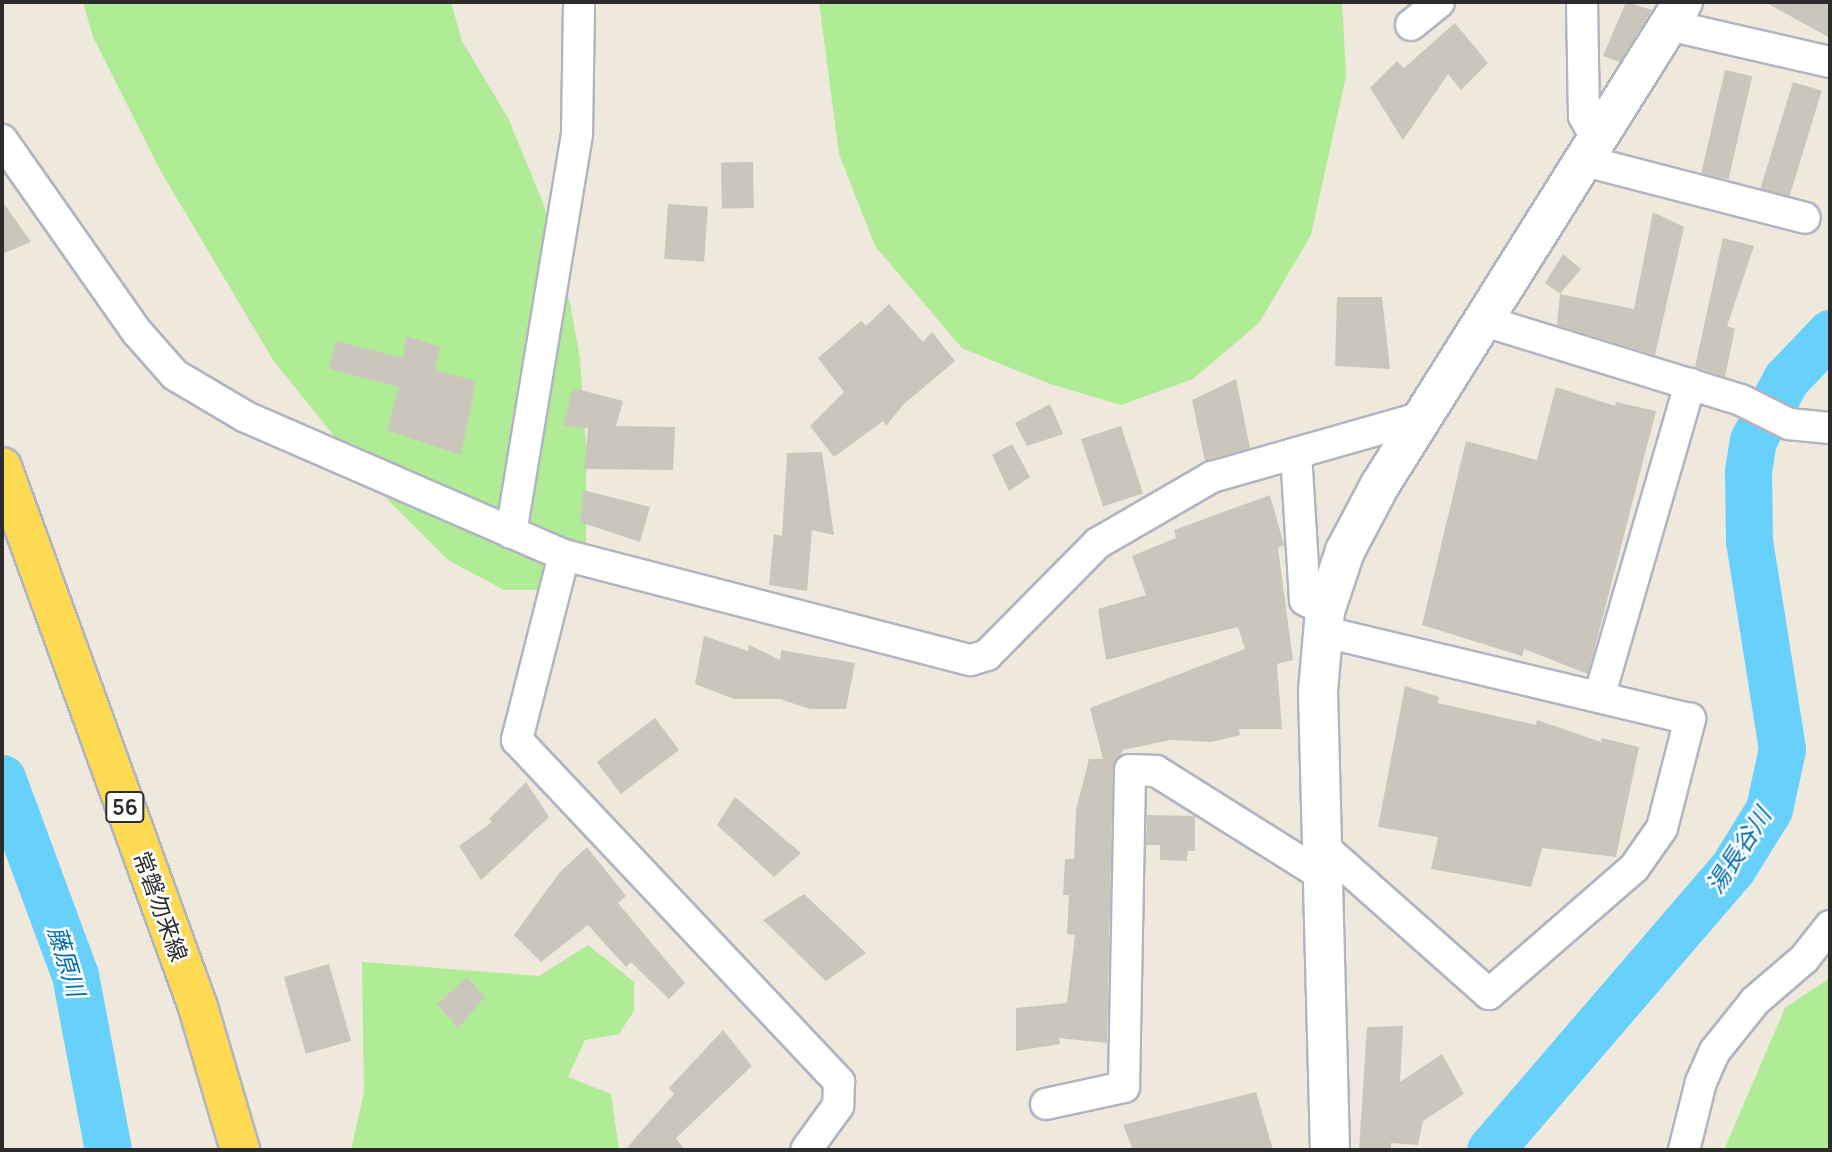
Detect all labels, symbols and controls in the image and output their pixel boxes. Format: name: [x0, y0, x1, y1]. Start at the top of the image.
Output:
road number: 56: [104, 790, 146, 824]
water label: 湯長谷川: [1700, 802, 1776, 898]
street label: 常磐勿来線: [128, 847, 194, 965]
water label: 藤原川: [43, 922, 91, 1000]

